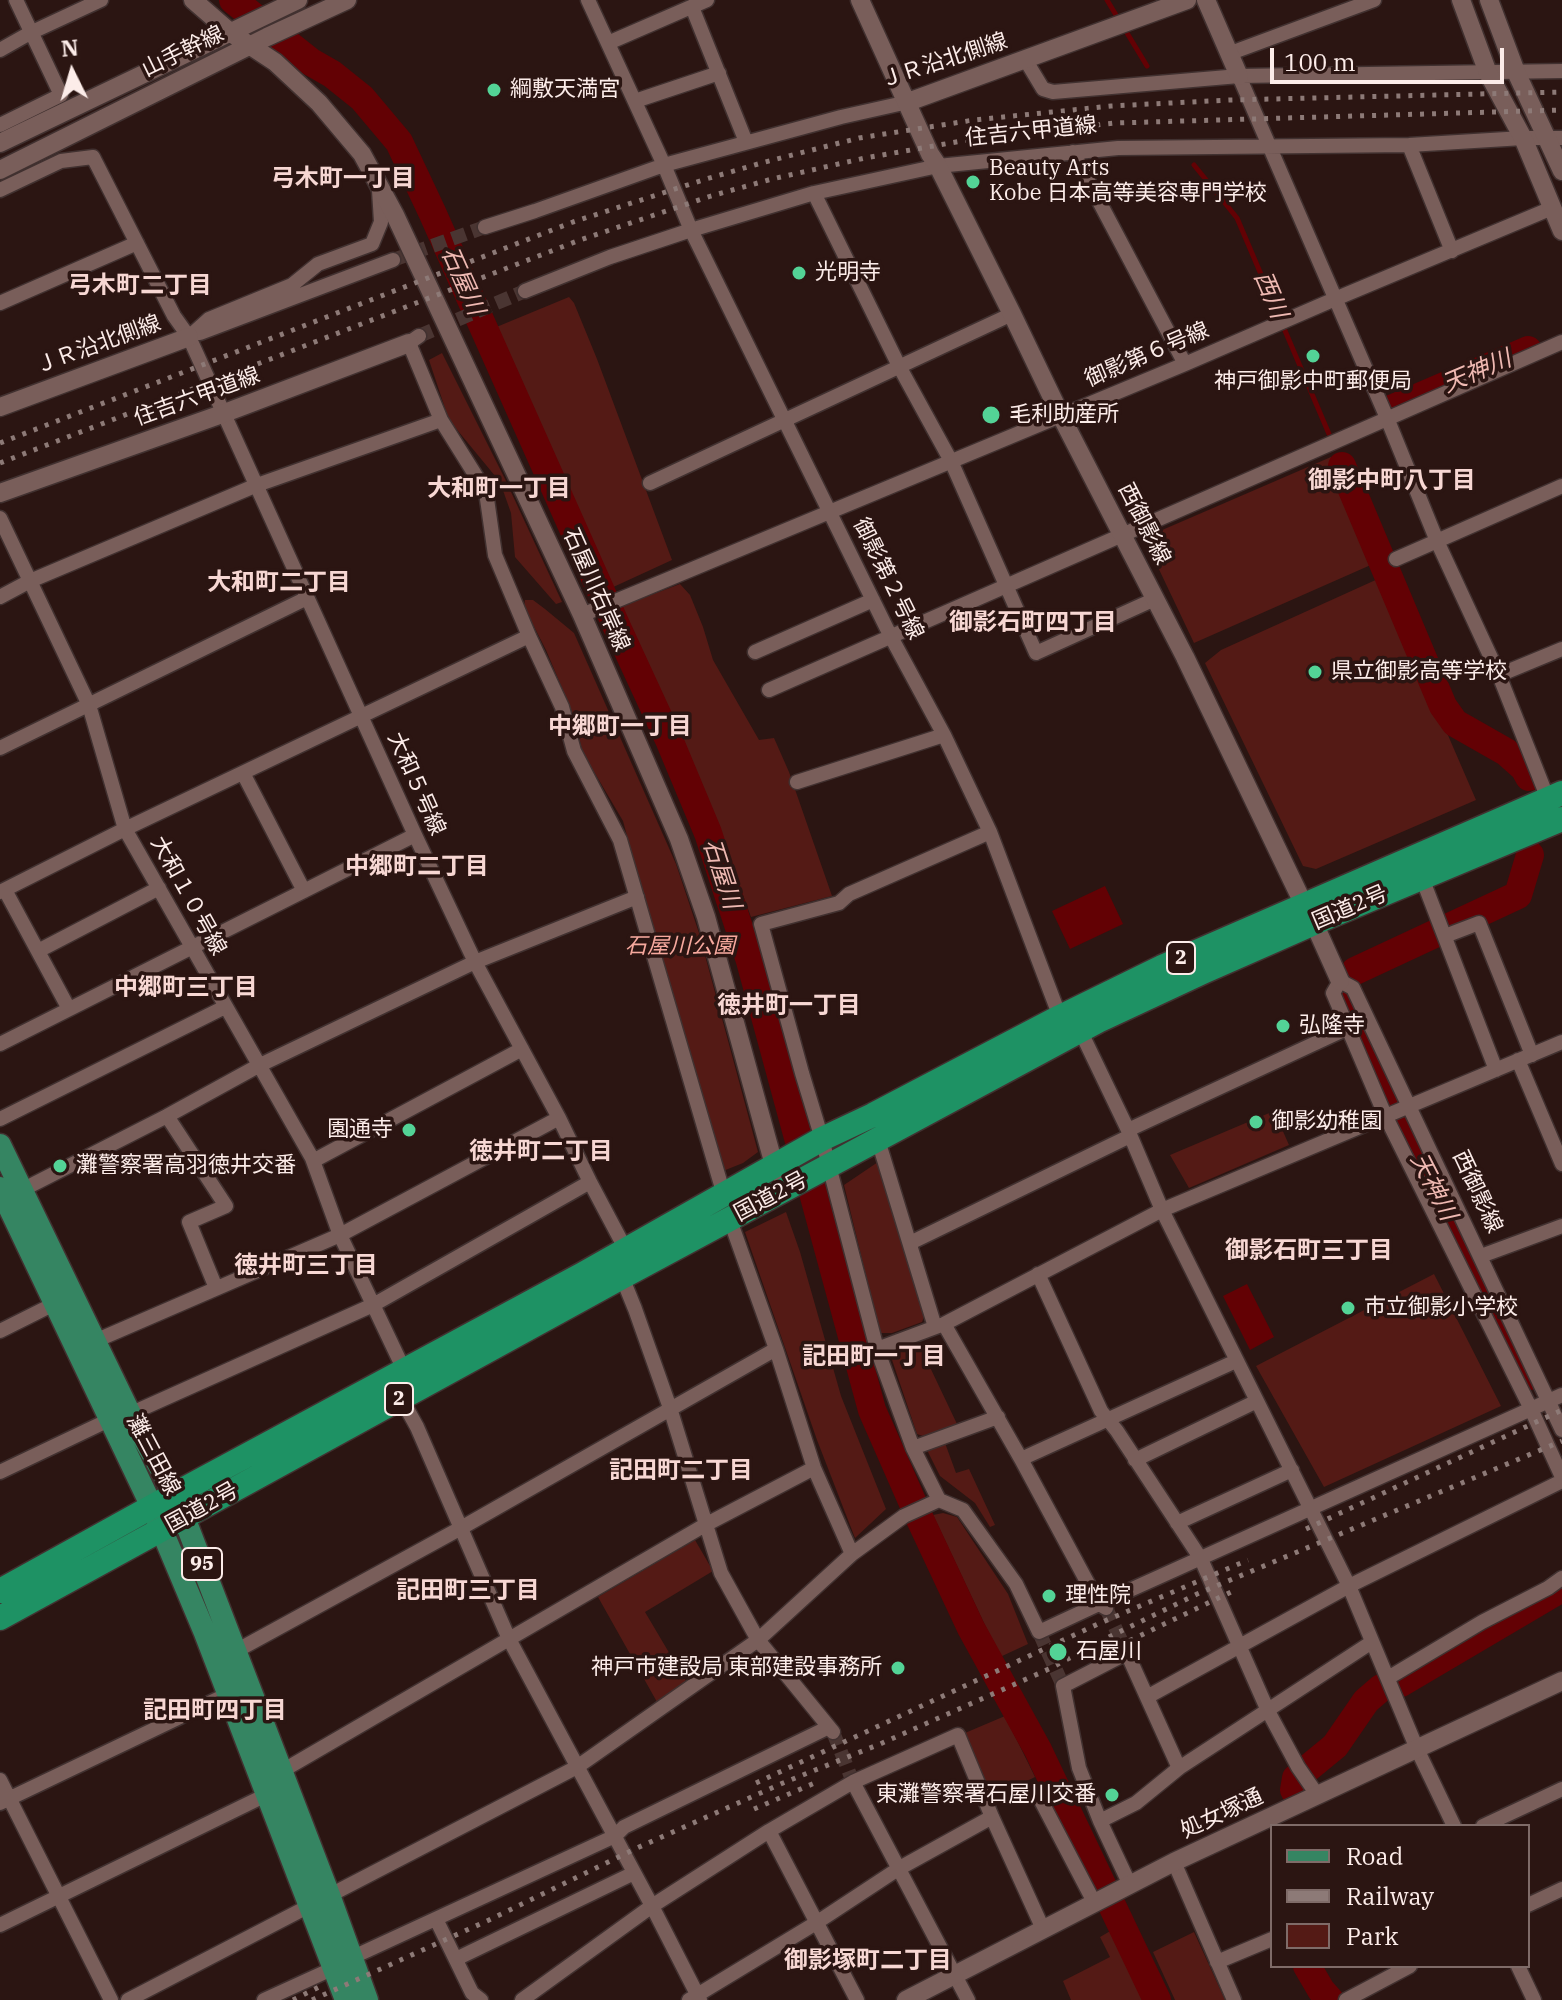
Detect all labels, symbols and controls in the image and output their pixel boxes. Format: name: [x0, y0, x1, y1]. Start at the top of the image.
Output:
street label: 山手幹線: [138, 21, 228, 83]
street label: ＪＲ沿北側線: [877, 28, 1011, 94]
north arrow: [32, 32, 112, 112]
text: N: [60, 32, 80, 63]
scale bar: [1274, 32, 1508, 82]
text: 100 m: [1284, 46, 1356, 78]
place label: 綱敷天満宮: [510, 77, 620, 103]
marker: 綱敷天満宮: [485, 81, 503, 99]
street label: 住吉六甲道線: [964, 112, 1098, 152]
place label: Beauty Arts Kobe 日本高等美容専門学校: [989, 156, 1267, 208]
district label: 弓木町一丁目: [271, 165, 415, 193]
marker: Beauty Arts Kobe 日本高等美容専門学校: [964, 173, 982, 191]
water label: 石屋川: [434, 242, 490, 320]
place label: 光明寺: [815, 260, 881, 286]
marker: 光明寺: [790, 264, 808, 282]
water label: 西川: [1247, 267, 1293, 323]
district label: 弓木町二丁目: [68, 272, 212, 300]
street label: ＪＲ沿北側線: [31, 310, 165, 380]
street label: 御影第６号線: [1081, 317, 1213, 393]
water label: 天神川: [1438, 345, 1516, 399]
marker: 神戸御影中町郵便局: [1304, 347, 1322, 365]
street label: 住吉六甲道線: [130, 362, 264, 432]
place label: 神戸御影中町郵便局: [1214, 369, 1412, 395]
place label: 毛利助産所: [1009, 402, 1119, 428]
marker: 毛利助産所: [980, 404, 1002, 426]
district label: 御影中町八丁目: [1308, 467, 1476, 495]
district label: 大和町一丁目: [427, 475, 571, 503]
street label: 西御影線: [1112, 479, 1176, 569]
street label: 御影第２号線: [847, 514, 929, 644]
street label: 石屋川右岸線: [557, 524, 635, 656]
district label: 大和町二丁目: [207, 569, 351, 597]
district label: 御影石町四丁目: [949, 609, 1117, 637]
place label: 県立御影高等学校: [1331, 659, 1507, 685]
marker: 県立御影高等学校: [1306, 663, 1324, 681]
district label: 中郷町一丁目: [548, 713, 692, 741]
street label: 大和５号線: [382, 728, 450, 840]
street label: 大和１０号線: [144, 832, 232, 960]
water label: 石屋川: [696, 835, 746, 913]
district label: 中郷町二丁目: [345, 853, 489, 881]
street label: 国道2号: [1308, 880, 1392, 936]
park label: 石屋川公園: [625, 934, 735, 960]
road number: 2: [1167, 942, 1195, 974]
district label: 中郷町三丁目: [114, 974, 258, 1002]
district label: 徳井町一丁目: [717, 992, 861, 1020]
place label: 弘隆寺: [1299, 1013, 1365, 1039]
marker: 弘隆寺: [1274, 1017, 1292, 1035]
place label: 御影幼稚園: [1272, 1109, 1382, 1135]
marker: 御影幼稚園: [1247, 1113, 1265, 1131]
place label: 園通寺: [327, 1117, 393, 1143]
marker: 園通寺: [400, 1121, 418, 1139]
district label: 徳井町二丁目: [469, 1138, 613, 1166]
street label: 西御影線: [1446, 1147, 1508, 1237]
water label: 天神川: [1404, 1148, 1462, 1226]
place label: 灘警察署高羽徳井交番: [76, 1153, 296, 1179]
marker: 灘警察署高羽徳井交番: [51, 1157, 69, 1175]
street label: 国道2号: [730, 1167, 812, 1227]
district label: 御影石町三丁目: [1225, 1237, 1393, 1265]
district label: 徳井町三丁目: [234, 1252, 378, 1280]
place label: 市立御影小学校: [1364, 1295, 1518, 1321]
marker: 市立御影小学校: [1339, 1299, 1357, 1317]
district label: 記田町一丁目: [802, 1343, 946, 1371]
road number: 2: [385, 1383, 413, 1415]
street label: 灘三田線: [121, 1410, 185, 1500]
district label: 記田町二丁目: [609, 1457, 753, 1485]
street label: 国道2号: [161, 1477, 243, 1539]
road number: 95: [182, 1548, 222, 1580]
district label: 記田町三丁目: [396, 1577, 540, 1605]
place label: 理性院: [1065, 1583, 1131, 1609]
marker: 理性院: [1040, 1587, 1058, 1605]
place label: 石屋川: [1076, 1639, 1142, 1665]
marker: 石屋川: [1047, 1641, 1069, 1663]
place label: 神戸市建設局 東部建設事務所: [591, 1655, 882, 1681]
marker: 神戸市建設局 東部建設事務所: [889, 1659, 907, 1677]
district label: 記田町四丁目: [143, 1697, 287, 1725]
place label: 東灘警察署石屋川交番: [876, 1782, 1096, 1808]
street label: 処女塚通: [1177, 1783, 1267, 1845]
marker: 東灘警察署石屋川交番: [1103, 1786, 1121, 1804]
legend: [1270, 1824, 1530, 1968]
text: Road: [1346, 1840, 1403, 1872]
text: Railway: [1346, 1880, 1434, 1912]
text: Park: [1346, 1920, 1398, 1952]
district label: 御影塚町二丁目: [784, 1947, 952, 1975]

